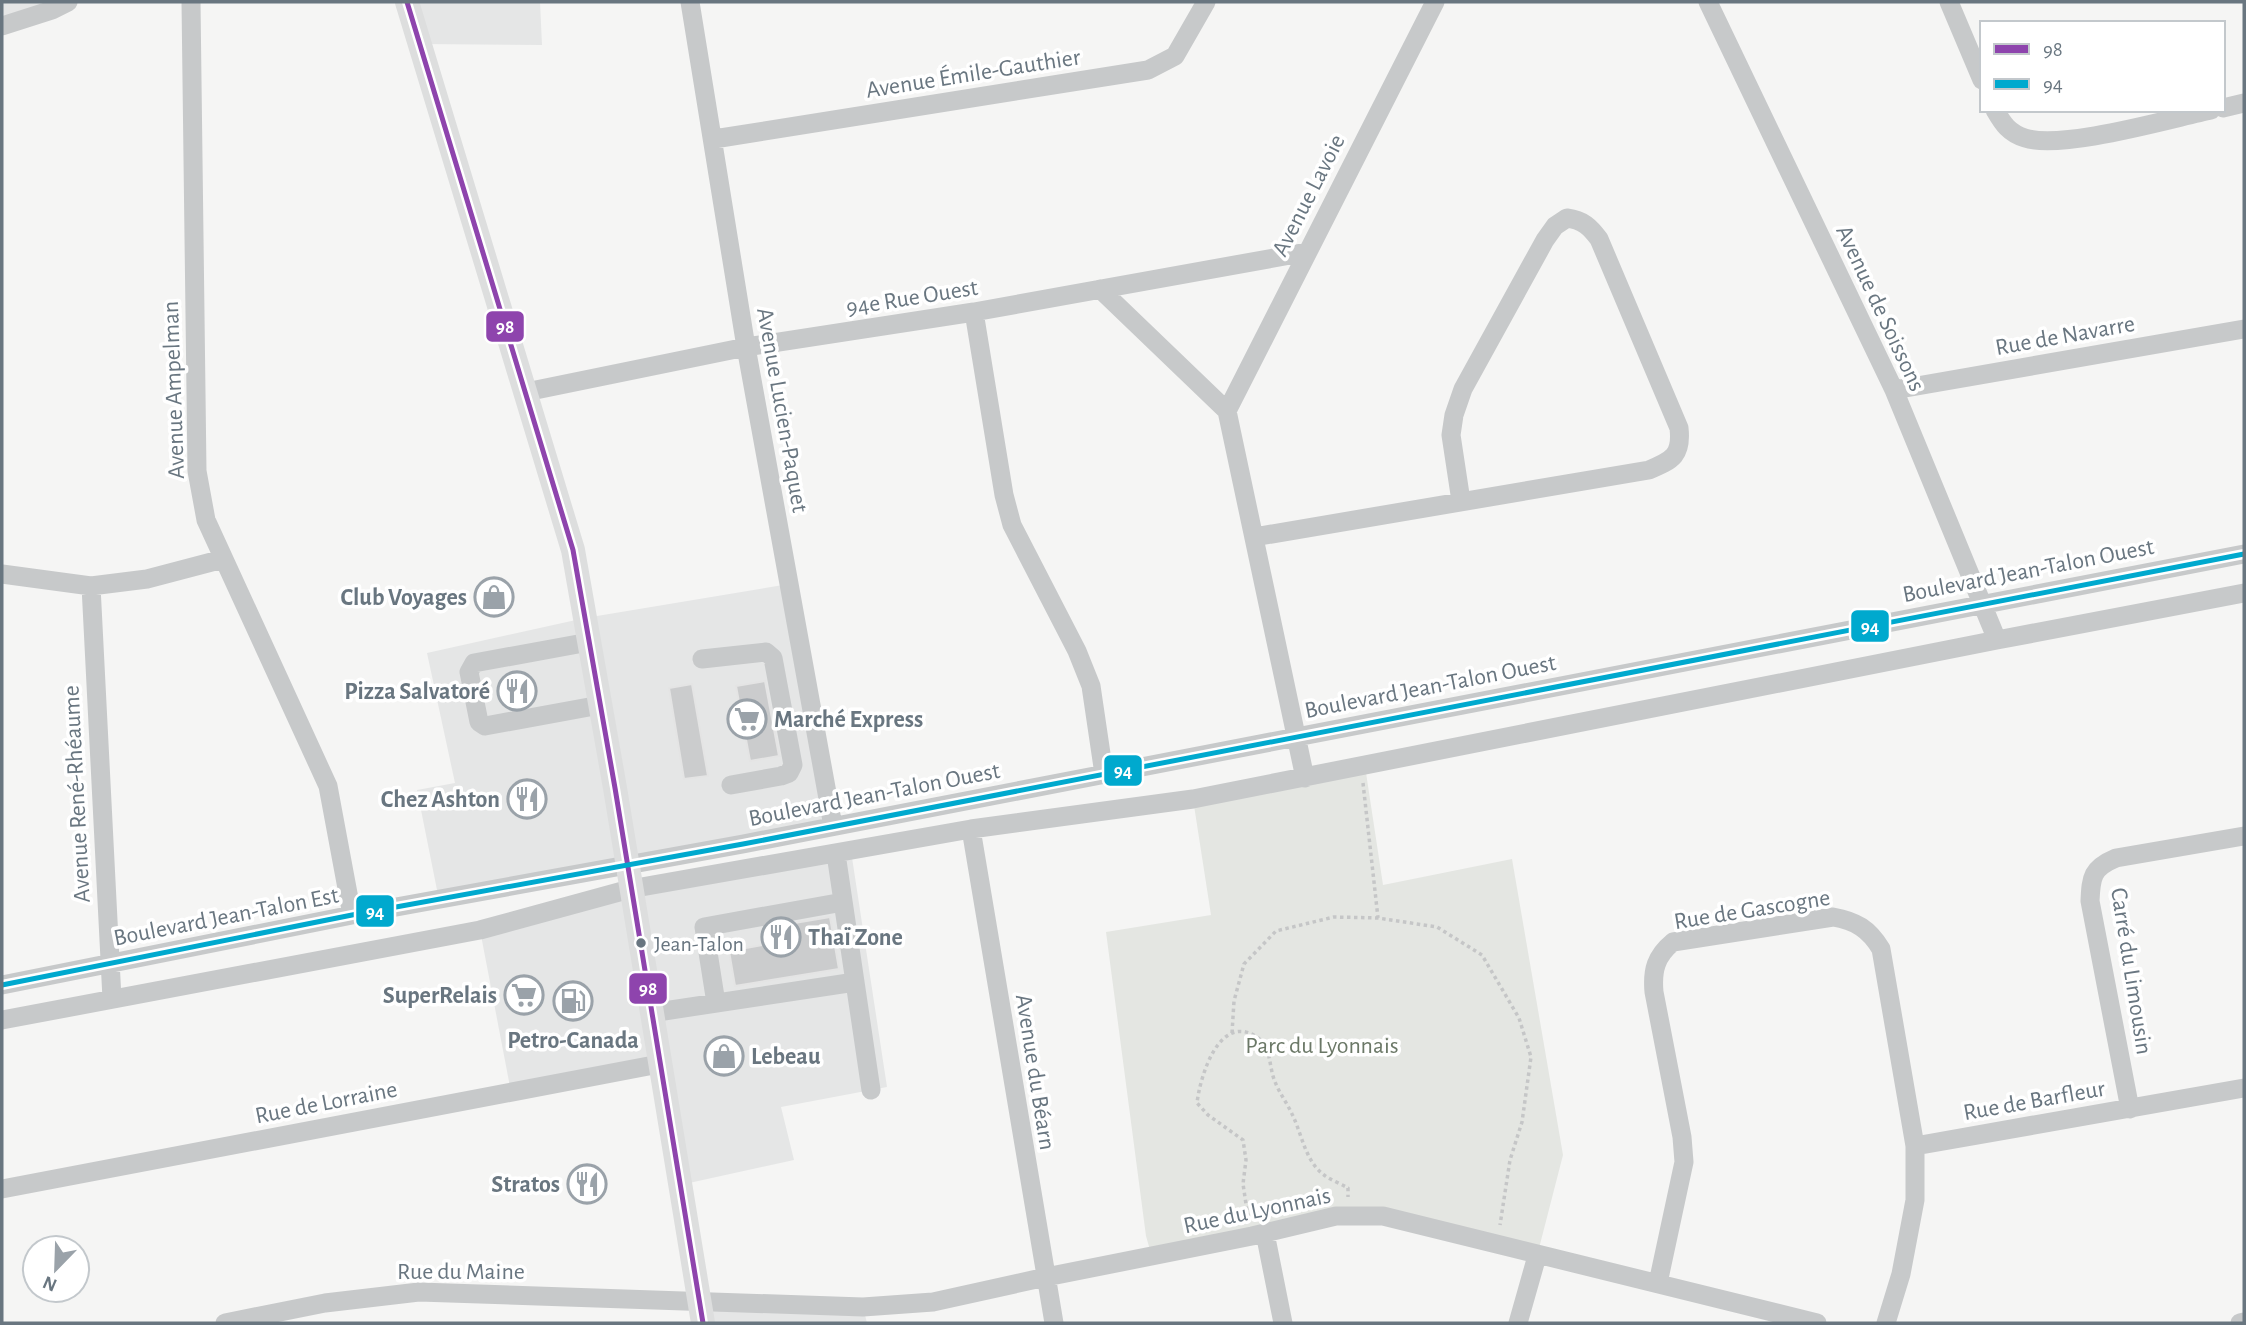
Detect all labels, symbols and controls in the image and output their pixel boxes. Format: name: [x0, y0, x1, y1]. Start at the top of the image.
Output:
legend: [1980, 21, 2225, 112]
text: 98: [2043, 39, 2063, 60]
street label: Avenue Émile-Gauthier: [864, 43, 1082, 103]
text: 94: [2043, 74, 2063, 95]
street label: Avenue Lavoie: [1268, 131, 1350, 260]
street label: Avenue de Soissons: [1831, 222, 1929, 395]
street label: 94e Rue Ouest: [845, 276, 980, 320]
street label: Avenue Ampelman: [159, 300, 189, 480]
street label: Avenue Lucien-Paquet: [752, 306, 812, 515]
line badge: 98: [485, 310, 525, 343]
street label: Rue de Navarre: [1993, 312, 2137, 360]
text: 98: [496, 318, 514, 337]
street label: Boulevard Jean-Talon Ouest: [1901, 535, 2156, 607]
shop icon: Club Voyages: [473, 576, 515, 618]
place label: Club Voyages: [341, 586, 467, 610]
line badge: 94: [1850, 609, 1890, 643]
text: 94: [1861, 618, 1880, 637]
street label: Boulevard Jean-Talon Ouest: [1303, 651, 1558, 723]
restaurant icon: Pizza Salvatoré: [496, 670, 538, 712]
place label: Pizza Salvatoré: [344, 680, 490, 704]
street label: Avenue René-Rhéaume: [59, 685, 95, 903]
supermarket icon: Marché Express: [726, 698, 768, 740]
place label: Marché Express: [774, 708, 923, 732]
line badge: 94: [1103, 754, 1143, 787]
street label: Boulevard Jean-Talon Ouest: [747, 759, 1002, 831]
text: 94: [1114, 762, 1133, 781]
restaurant icon: Chez Ashton: [506, 778, 548, 820]
place label: Chez Ashton: [381, 788, 500, 812]
street label: Boulevard Jean-Talon Est: [112, 883, 341, 951]
street label: Rue de Gascogne: [1672, 886, 1832, 934]
street label: Carré du Limousin: [2106, 886, 2156, 1056]
line badge: 94: [355, 894, 395, 928]
text: 94: [366, 903, 385, 922]
restaurant icon: Thaï Zone: [760, 916, 802, 958]
place label: Thaï Zone: [808, 926, 903, 950]
place label: Jean-Talon: [654, 933, 744, 955]
marker: Jean-Talon: [634, 936, 648, 950]
line badge: 98: [628, 972, 668, 1005]
supermarket icon: SuperRelais: [503, 974, 545, 1016]
fuel station icon: Petro-Canada: [552, 980, 594, 1022]
text: 98: [639, 980, 657, 999]
place label: SuperRelais: [383, 984, 497, 1008]
street label: Avenue du Béarn: [1011, 993, 1059, 1152]
place label: Petro-Canada: [507, 1029, 639, 1053]
park label: Parc du Lyonnais: [1245, 1034, 1399, 1058]
shop icon: Lebeau: [703, 1035, 745, 1077]
place label: Lebeau: [751, 1045, 821, 1069]
street label: Rue de Lorraine: [253, 1077, 399, 1129]
street label: Rue de Barfleur: [1961, 1077, 2107, 1125]
restaurant icon: Stratos: [566, 1163, 608, 1205]
place label: Stratos: [491, 1173, 560, 1197]
street label: Rue du Lyonnais: [1181, 1184, 1333, 1238]
north arrow: [21, 1234, 91, 1304]
street label: Rue du Maine: [397, 1260, 525, 1284]
text: N: [40, 1272, 60, 1295]

